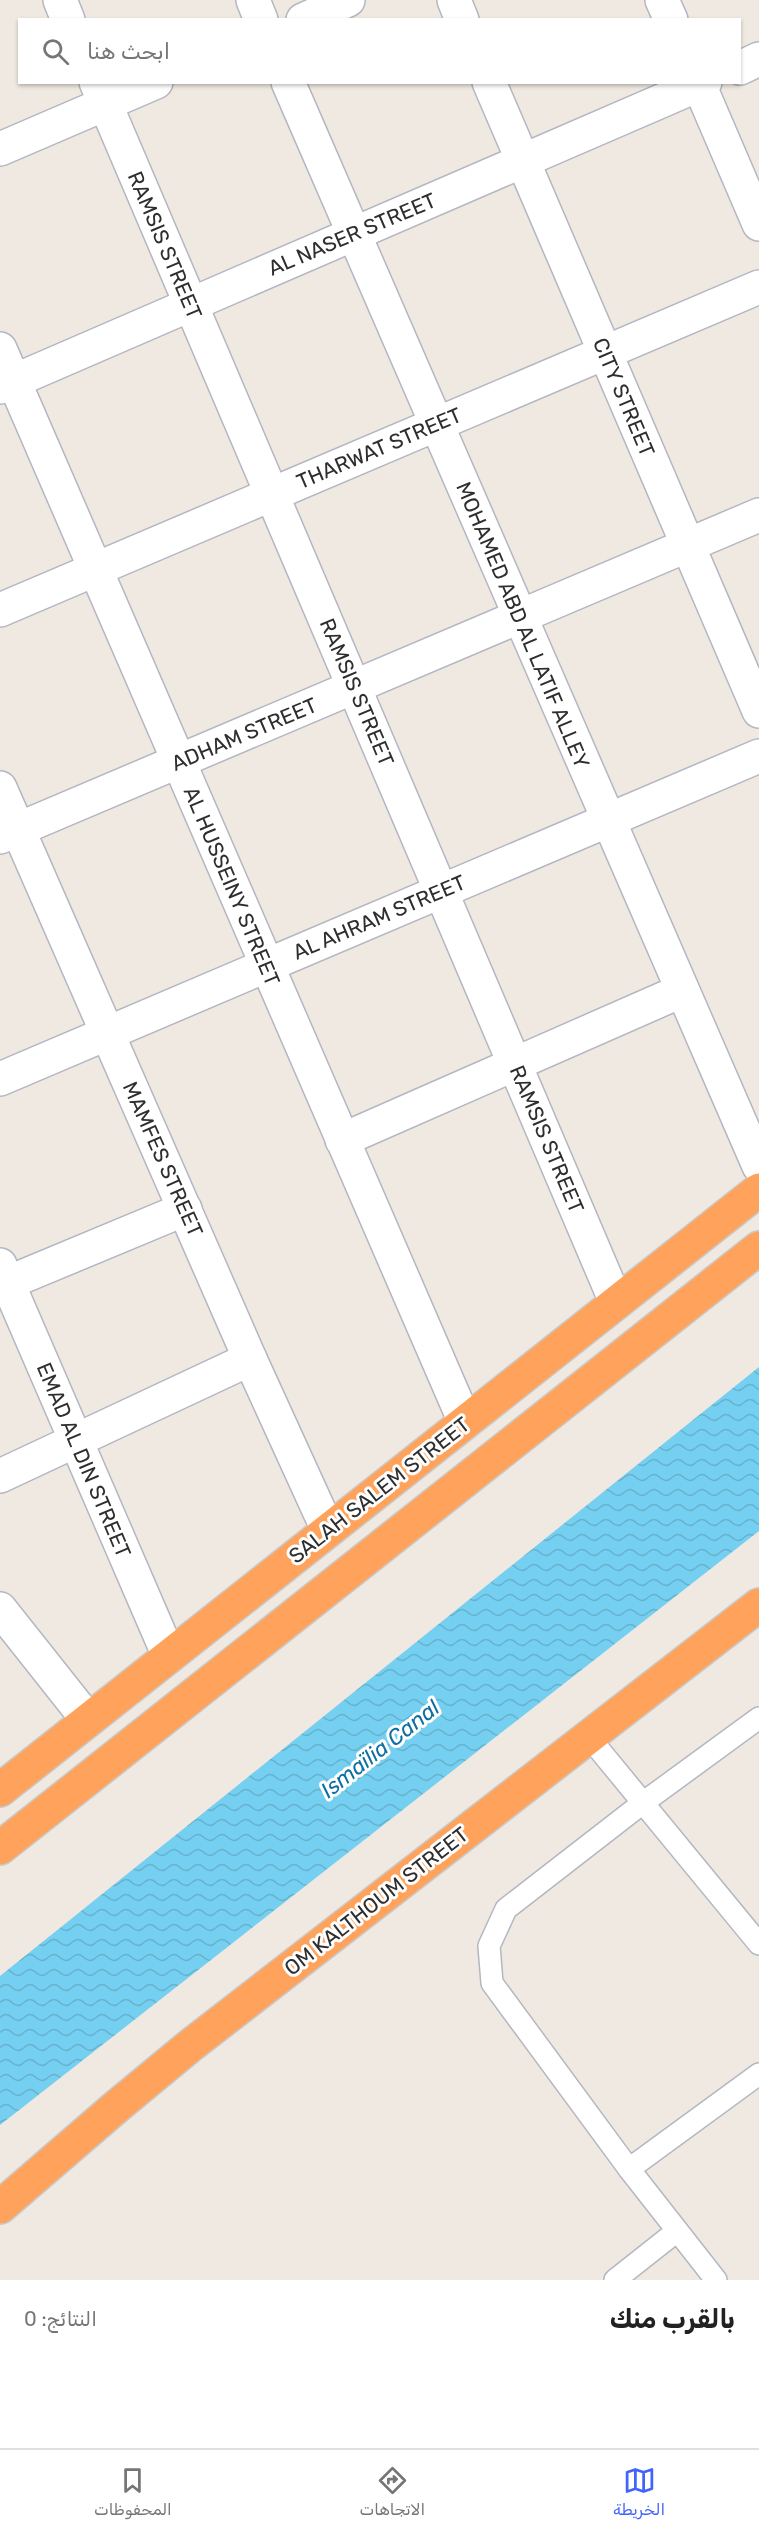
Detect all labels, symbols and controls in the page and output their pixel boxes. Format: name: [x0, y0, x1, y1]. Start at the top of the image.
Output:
search box: [18, 18, 741, 84]
icon: search: [39, 35, 72, 68]
text: ابحث هنا: [87, 38, 170, 65]
street label: RAMSIS STREET: [123, 167, 207, 323]
street label: AL NASER STREET: [264, 187, 440, 281]
street label: CITY STREET: [588, 334, 660, 460]
street label: THARWAT STREET: [293, 402, 465, 494]
street label: MOHAMED ABD AL LATIF ALLEY: [451, 478, 595, 772]
street label: RAMSIS STREET: [315, 614, 399, 770]
street label: ADHAM STREET: [167, 692, 321, 776]
street label: AL HUSSEINY STREET: [179, 783, 285, 989]
street label: AL AHRAM STREET: [289, 869, 469, 965]
street label: RAMSIS STREET: [505, 1061, 589, 1217]
street label: MAMFES STREET: [118, 1078, 208, 1240]
street label: EMAD AL DIN STREET: [32, 1359, 136, 1561]
street label: SALAH SALEM STREET: [284, 1412, 474, 1568]
water label: Ismaïlia Canal: [315, 1694, 445, 1804]
street label: OM KALTHOUM STREET: [279, 1821, 473, 1981]
text: بالقرب منك: [610, 2304, 735, 2335]
text: النتائج: 0: [24, 2307, 97, 2331]
tab: المحفوظات: [94, 2464, 172, 2519]
tab: الاتجاهات: [360, 2464, 425, 2519]
tab: الخريطة: [613, 2464, 665, 2519]

